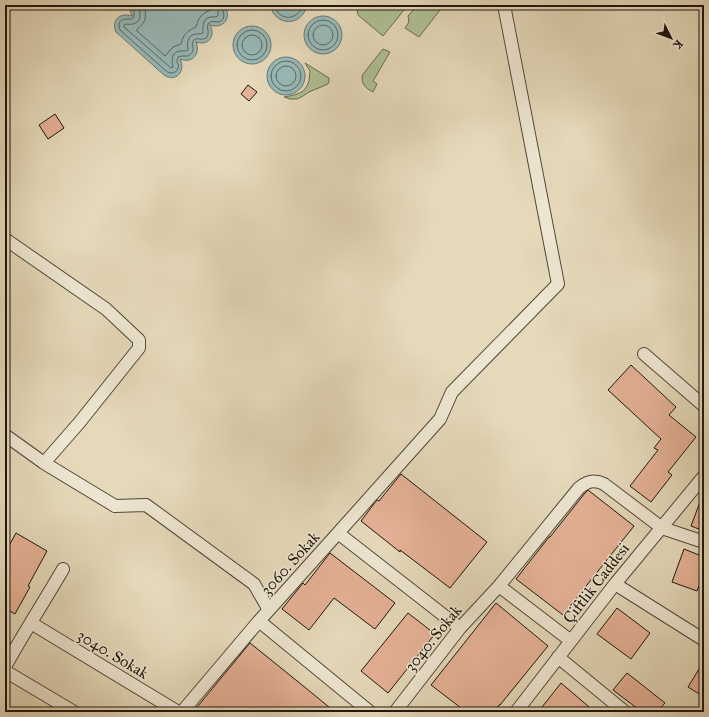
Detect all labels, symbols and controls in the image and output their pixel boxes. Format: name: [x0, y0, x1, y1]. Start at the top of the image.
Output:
north arrow: [651, 18, 691, 58]
text: K: [670, 37, 686, 52]
street label: 3060. Sokak: [257, 527, 324, 599]
street label: Çiftlik Caddesi: [559, 539, 634, 627]
street label: 3040. Sokak: [401, 601, 466, 675]
street label: 3040. Sokak: [74, 625, 153, 683]

